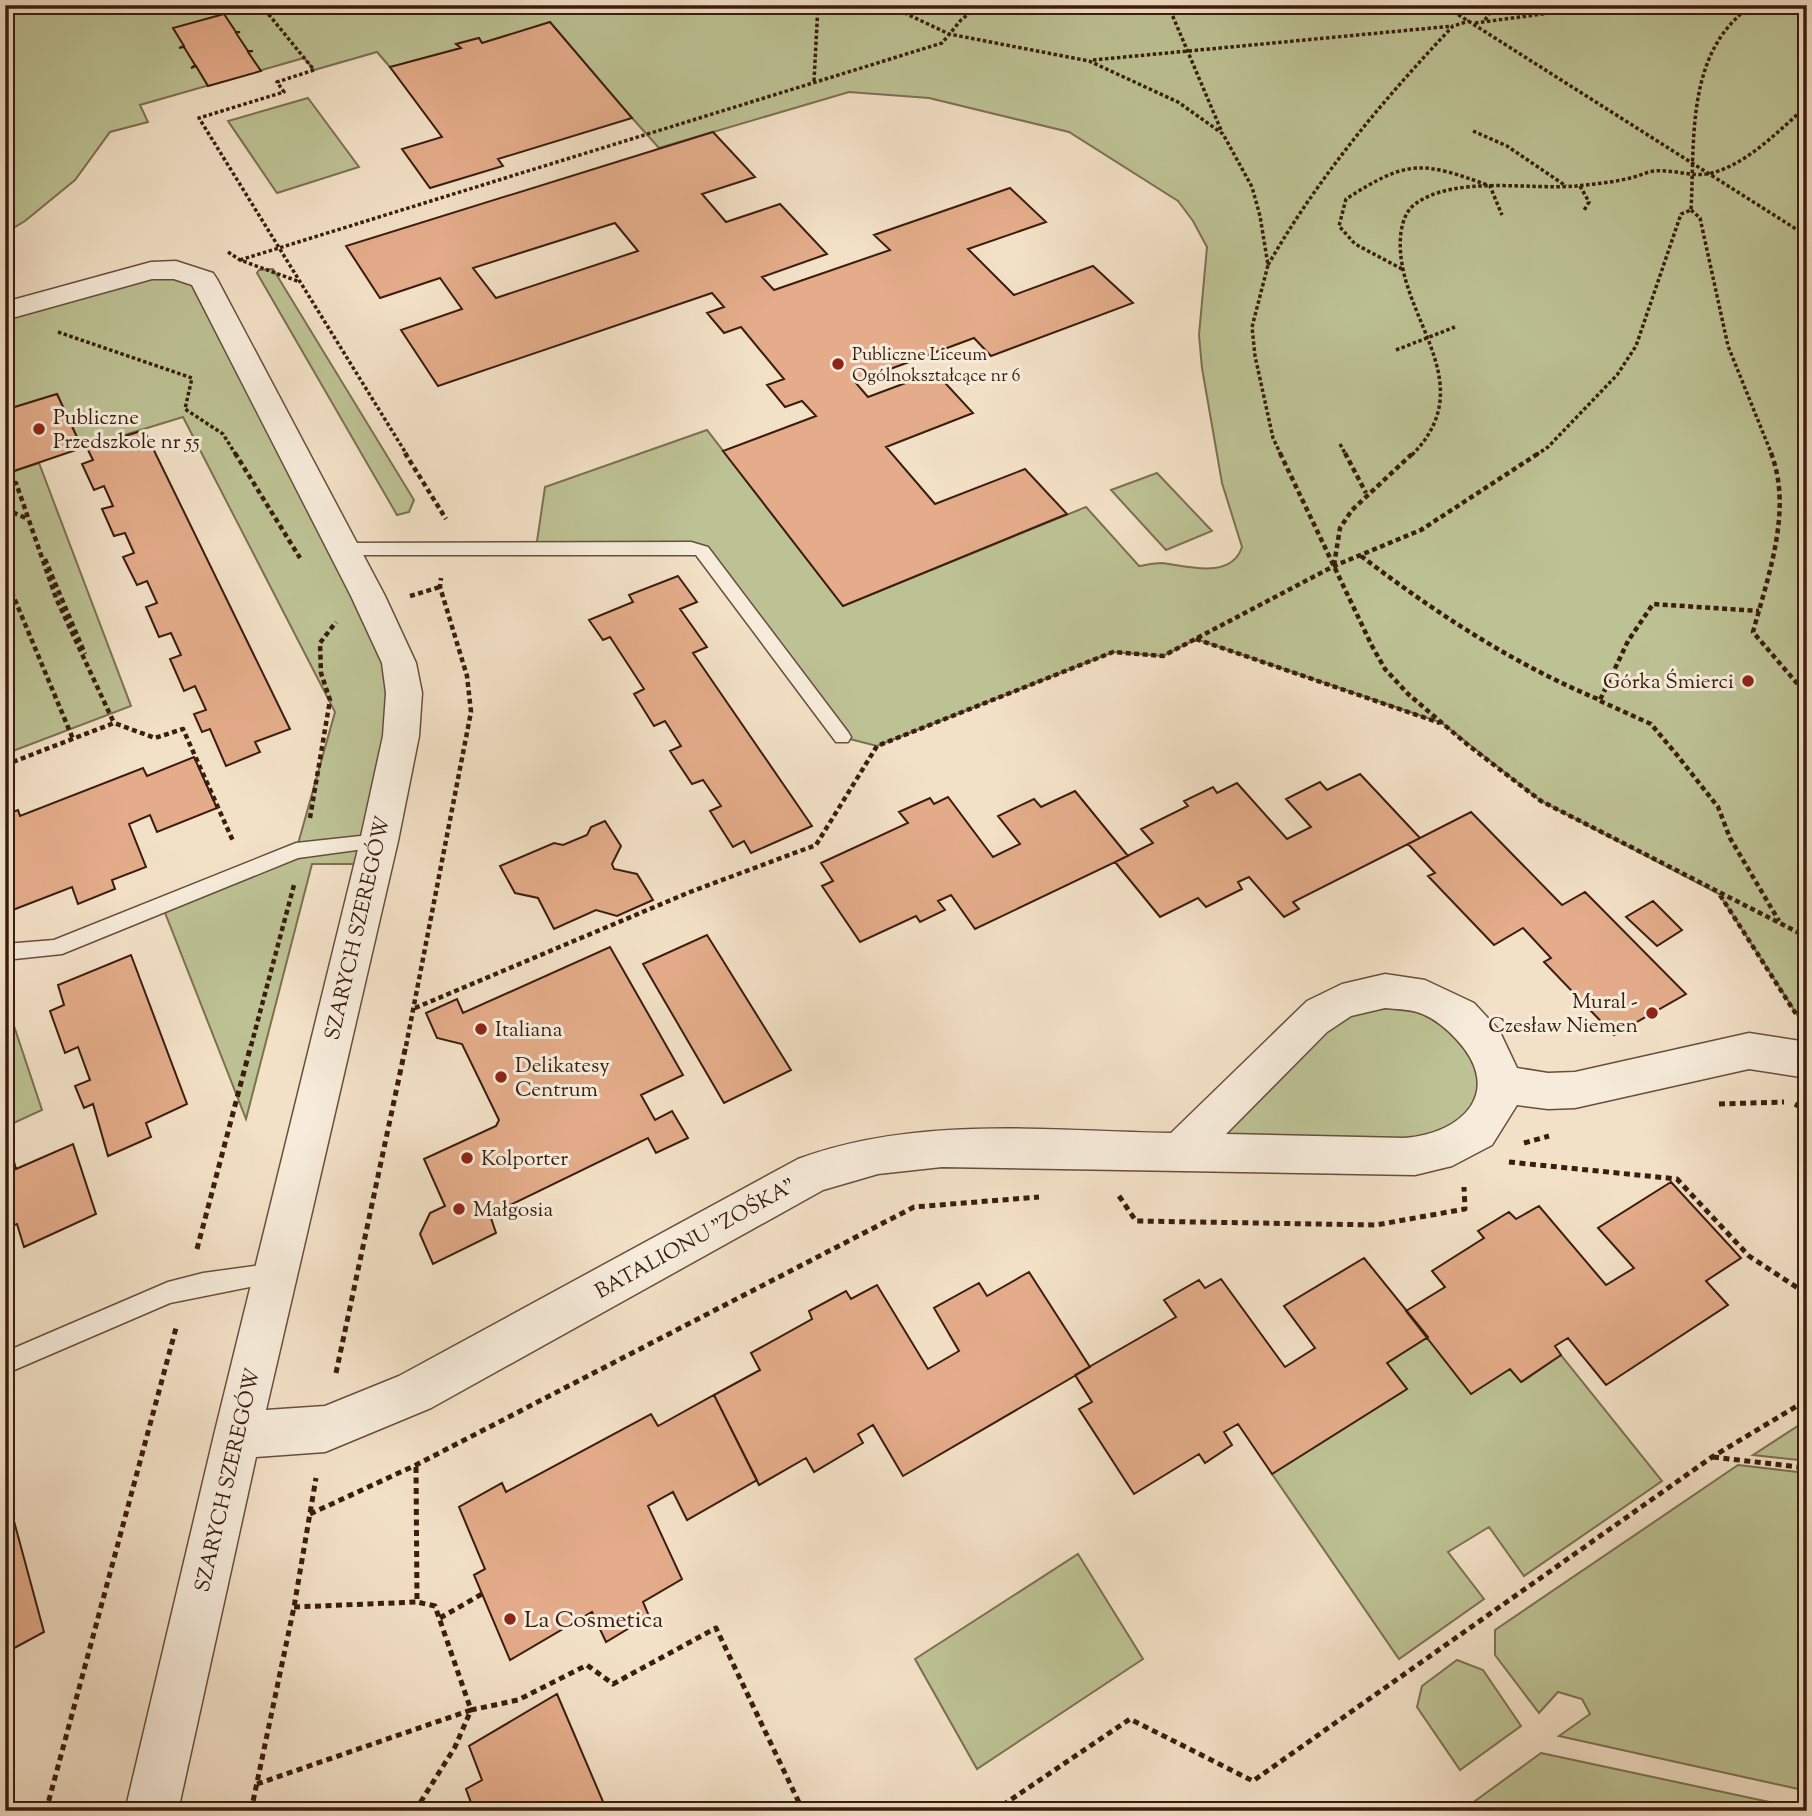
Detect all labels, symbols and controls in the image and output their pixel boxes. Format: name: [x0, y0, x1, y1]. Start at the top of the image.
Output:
place label: Publiczne Liceum Ogólnokształcące nr 6: [852, 343, 1021, 390]
marker: Publiczne Liceum Ogólnokształcące nr 6: [830, 356, 846, 372]
place label: Publiczne Przedszkole nr 55: [53, 404, 200, 458]
marker: Publiczne Przedszkole nr 55: [31, 421, 47, 437]
place label: Górka Śmierci: [1603, 668, 1734, 698]
marker: Górka Śmierci: [1740, 673, 1756, 689]
street label: SZARYCH SZEREGÓW: [319, 814, 399, 1043]
place label: Mural - Czesław Niemen: [1488, 988, 1638, 1042]
marker: Mural - Czesław Niemen: [1644, 1005, 1660, 1021]
place label: Italiana: [495, 1016, 563, 1046]
marker: Italiana: [473, 1021, 489, 1037]
place label: Delikatesy Centrum: [515, 1052, 610, 1106]
marker: Delikatesy Centrum: [493, 1069, 509, 1085]
place label: Kolporter: [481, 1145, 568, 1175]
marker: Kolporter: [459, 1150, 475, 1166]
street label: BATALIONU "ZOŚKA": [590, 1172, 802, 1308]
place label: Małgosia: [473, 1196, 553, 1226]
marker: Małgosia: [451, 1201, 467, 1217]
street label: SZARYCH SZEREGÓW: [189, 1366, 269, 1595]
place label: La Cosmetica: [524, 1604, 663, 1638]
marker: La Cosmetica: [502, 1611, 518, 1627]

